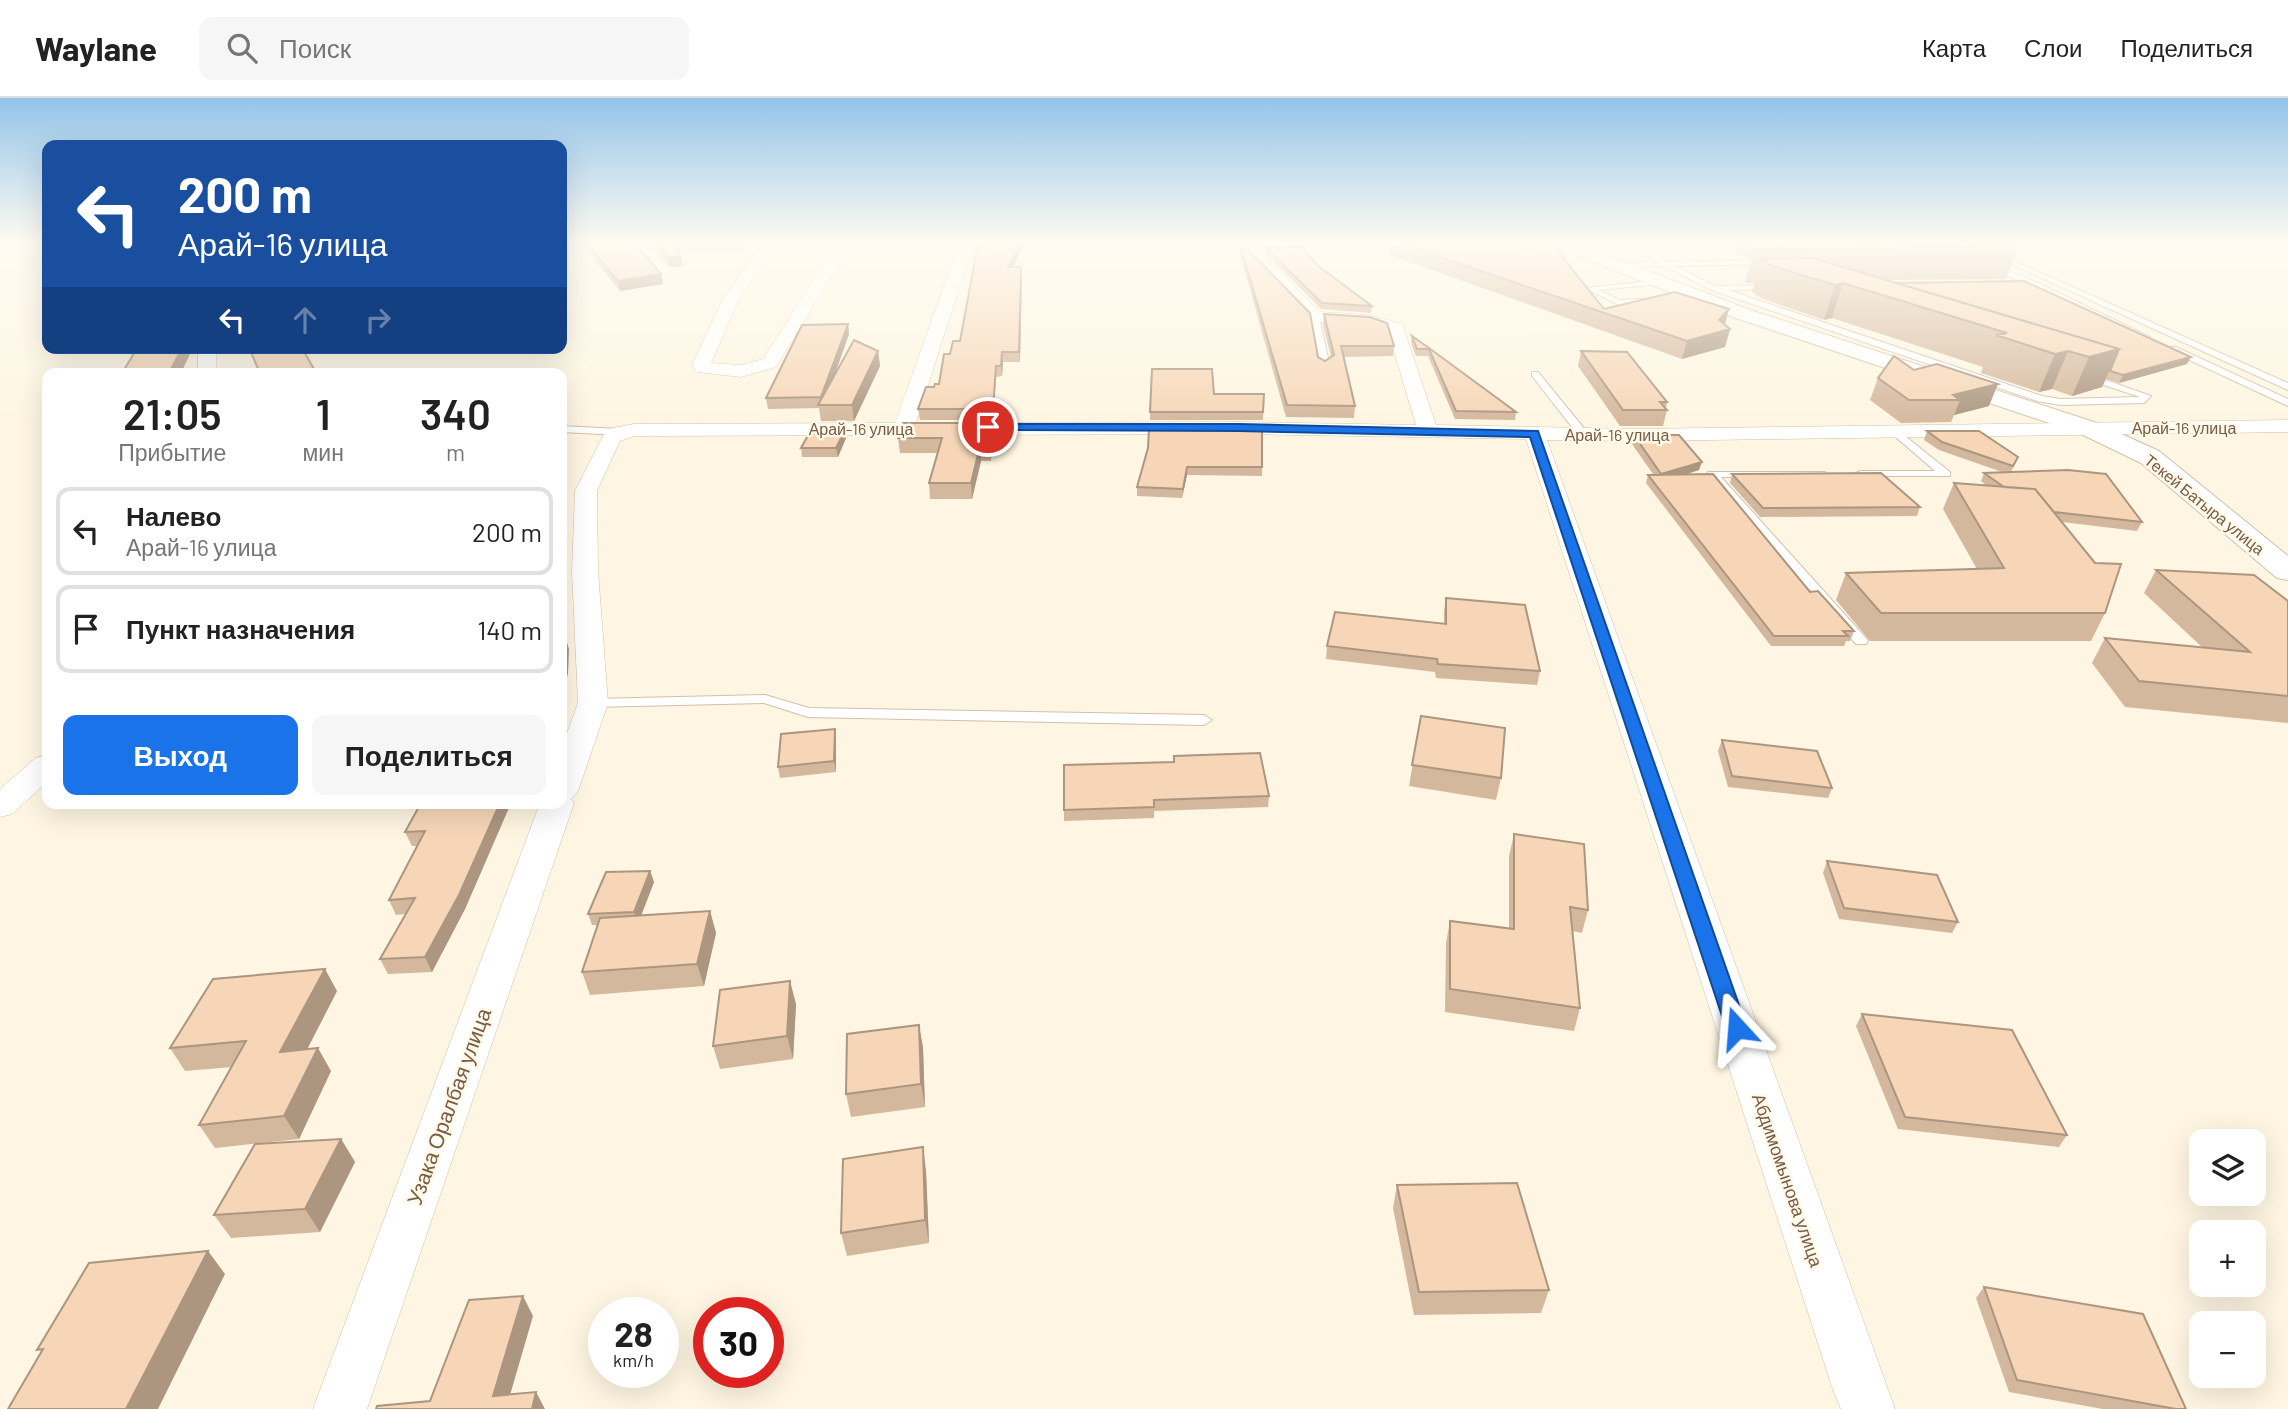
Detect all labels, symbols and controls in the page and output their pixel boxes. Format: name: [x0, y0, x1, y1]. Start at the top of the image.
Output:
search box: [199, 17, 689, 80]
text: Waylane: [35, 28, 157, 68]
icon: search: [223, 29, 261, 67]
text: Поиск: [279, 32, 351, 63]
text: Карта: [1922, 33, 1986, 62]
text: Слои: [2024, 33, 2082, 62]
text: Поделиться: [2120, 33, 2253, 62]
text: 200 m: [178, 164, 312, 223]
icon: left: [63, 168, 154, 259]
text: Арай-16 улица: [178, 224, 387, 262]
icon: left: [213, 301, 251, 339]
icon: ahead: [286, 301, 324, 339]
icon: right: [359, 301, 397, 339]
text: 21:05: [123, 388, 222, 438]
text: 1: [316, 388, 331, 438]
text: 340: [420, 388, 491, 438]
pin: [958, 397, 1018, 457]
icon: arrive: [969, 408, 1007, 446]
street label: Арай-16 улица: [2132, 418, 2236, 437]
street label: Арай-16 улица: [809, 419, 913, 438]
street label: Арай-16 улица: [1565, 425, 1669, 444]
text: Прибытие: [118, 438, 226, 466]
text: мин: [302, 438, 344, 466]
text: m: [446, 438, 465, 466]
street label: Текей Батыра улица: [2141, 450, 2269, 558]
text: Налево: [126, 500, 221, 531]
icon: left: [67, 512, 105, 550]
text: 200 m: [472, 516, 542, 547]
text: Арай-16 улица: [126, 533, 277, 561]
icon: arrive: [67, 610, 105, 648]
text: Пункт назначения: [126, 613, 355, 644]
text: 140 m: [477, 614, 542, 645]
button: Выход: [63, 715, 298, 795]
button: Поделиться: [312, 715, 546, 795]
position arrow: [1700, 991, 1774, 1065]
street label: Узака Оралбая улица: [401, 1004, 495, 1208]
street label: Абдимомынова улица: [1748, 1090, 1828, 1271]
map controls: [2189, 1129, 2266, 1388]
button: layers: [2189, 1129, 2266, 1206]
button: +: [2189, 1220, 2266, 1297]
speed limit sign: 30: [693, 1297, 784, 1388]
button: −: [2189, 1311, 2266, 1388]
text: 28: [614, 1312, 653, 1354]
text: km/h: [613, 1349, 654, 1371]

